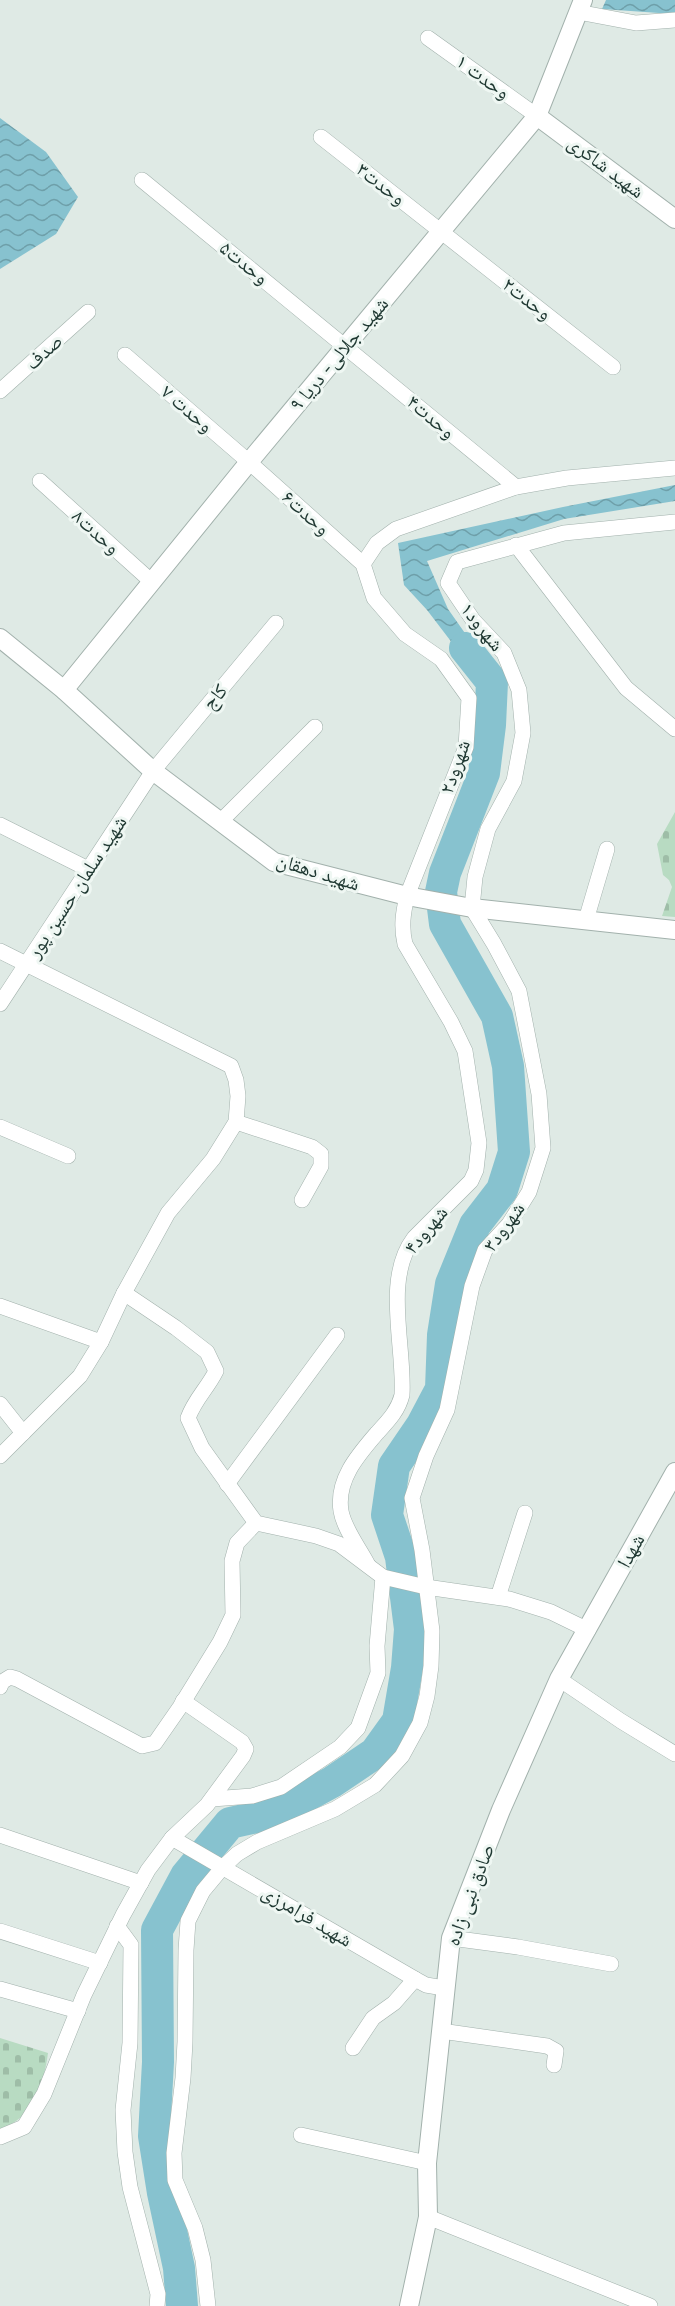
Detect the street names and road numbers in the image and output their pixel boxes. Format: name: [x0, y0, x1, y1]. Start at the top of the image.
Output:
street label: وحدت ۱: [450, 48, 516, 106]
street label: شهید شاکری: [562, 129, 650, 205]
street label: وحدت۳: [351, 156, 411, 212]
street label: وحدت۵: [214, 235, 274, 291]
street label: وحدت۲: [497, 271, 557, 327]
street label: شهید جلالی- دریا ۹: [283, 291, 395, 417]
street label: صدف: [19, 328, 69, 376]
street label: وحدت ۷: [155, 379, 219, 439]
street label: وحدت۴: [401, 389, 461, 445]
street label: وحدت۶: [276, 484, 336, 542]
street label: وحدت۸: [66, 503, 126, 561]
street label: شهرود۱: [454, 597, 510, 657]
street label: کاج: [196, 678, 234, 716]
street label: شهرود۲: [433, 736, 477, 798]
street label: شهید سلمان حسین پور: [20, 811, 133, 964]
street label: شهید دهقان: [273, 847, 363, 897]
street label: شهرود۳: [477, 1197, 531, 1257]
street label: شهرود۴: [398, 1200, 454, 1260]
street label: شهدا: [611, 1529, 651, 1573]
street label: صادق نبی زاده: [439, 1840, 501, 1950]
street label: شهید فرامرزی: [257, 1878, 357, 1954]

